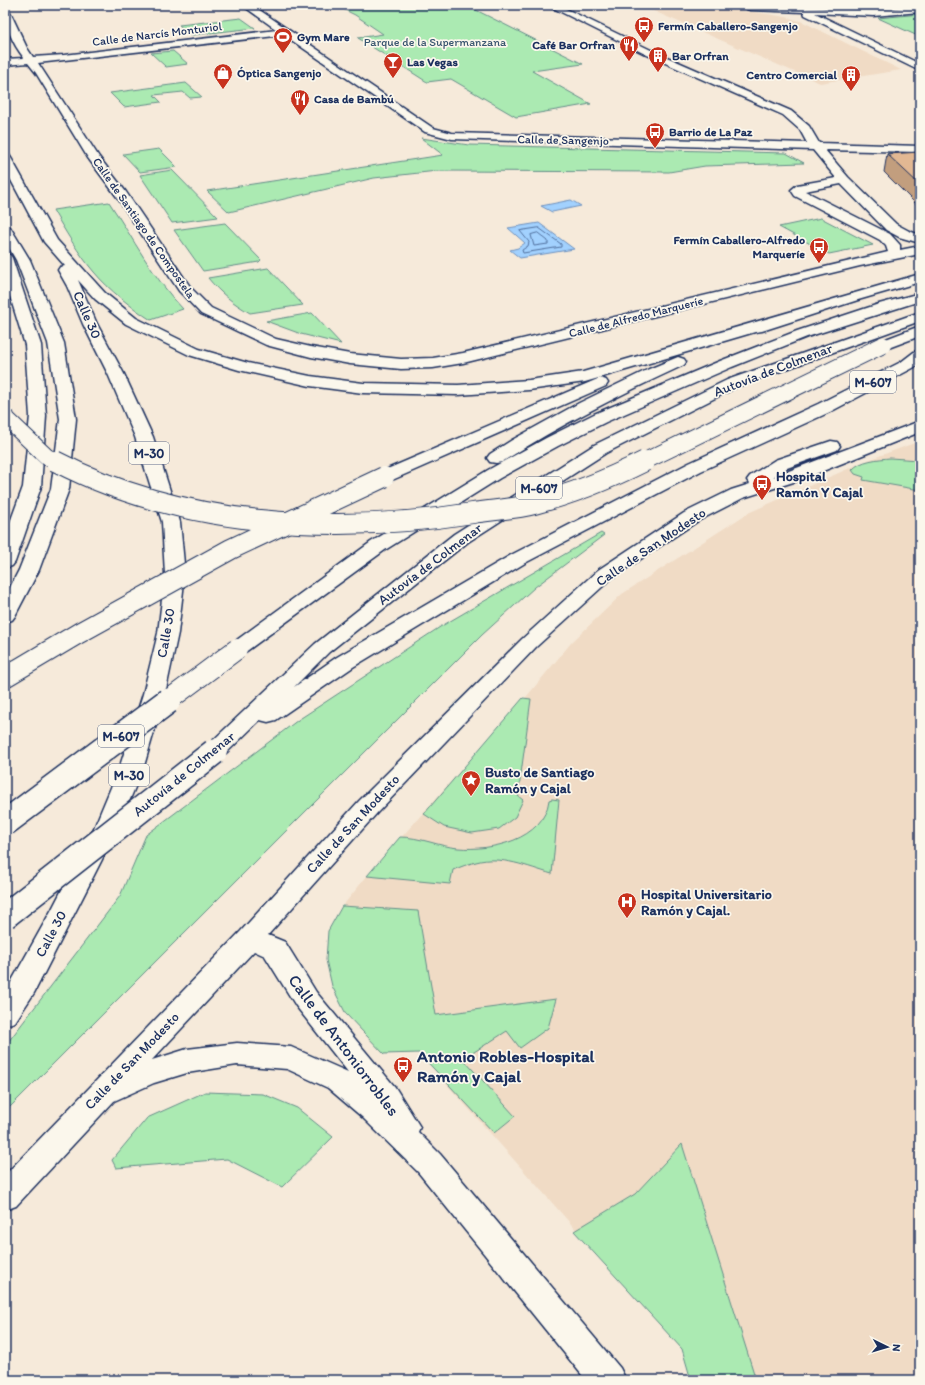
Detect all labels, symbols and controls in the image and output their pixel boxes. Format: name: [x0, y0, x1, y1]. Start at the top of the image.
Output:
bus stop icon: Fermín Caballero-Sangenjo: [633, 15, 655, 43]
street label: Calle de Narcís Monturiol: [91, 19, 223, 49]
place label: Fermín Caballero-Sangenjo: [658, 19, 798, 34]
sports icon: Gym Mare: [272, 26, 294, 54]
place label: Gym Mare: [297, 30, 350, 45]
restaurant icon: Café Bar Orfran: [618, 34, 640, 62]
park label: Parque de la Supermanzana: [364, 35, 507, 49]
place label: Café Bar Orfran: [532, 38, 615, 52]
building icon: Bar Orfran: [647, 45, 669, 73]
place label: Bar Orfran: [672, 49, 729, 63]
bar icon: Las Vegas: [382, 51, 404, 79]
place label: Las Vegas: [407, 55, 458, 70]
shop icon: Óptica Sangenjo: [212, 62, 234, 90]
building icon: Centro Comercial: [840, 64, 862, 92]
place label: Óptica Sangenjo: [237, 66, 321, 81]
place label: Centro Comercial: [746, 68, 838, 82]
restaurant icon: Casa de Bambú: [289, 88, 311, 116]
place label: Casa de Bambú: [314, 92, 394, 106]
bus stop icon: Barrio de La Paz: [644, 121, 666, 149]
place label: Barrio de La Paz: [669, 125, 753, 139]
street label: Calle de Sangenjo: [517, 132, 609, 148]
street label: Calle de Santiago de Compostela: [90, 155, 199, 302]
place label: Fermín Caballero-Alfredo Marqueríe: [673, 233, 805, 262]
bus stop icon: Fermín Caballero-Alfredo Marqueríe: [808, 236, 830, 264]
street label: Calle 30: [69, 289, 105, 341]
street label: Calle de Alfredo Marqueríe: [567, 293, 705, 340]
street label: Autovía de Colmenar: [711, 339, 835, 400]
road number: M-607: [850, 371, 896, 393]
road number: M-30: [129, 442, 169, 464]
place label: Hospital Ramón Y Cajal: [776, 468, 864, 501]
bus stop icon: Hospital Ramón Y Cajal: [751, 473, 773, 501]
road number: M-607: [516, 477, 562, 499]
street label: Calle de San Modesto: [593, 504, 709, 590]
street label: Autovía de Colmenar: [375, 519, 486, 609]
street label: Calle 30: [153, 607, 179, 659]
road number: M-607: [98, 725, 144, 747]
street label: Autovía de Colmenar: [130, 728, 239, 820]
road number: M-30: [109, 764, 149, 786]
place label: Busto de Santiago Ramón y Cajal: [485, 764, 595, 797]
place icon: Busto de Santiago Ramón y Cajal: [460, 769, 482, 797]
street label: Calle de San Modesto: [303, 771, 403, 877]
place label: Hospital Universitario Ramón y Cajal.: [641, 886, 772, 919]
hospital icon: Hospital Universitario Ramón y Cajal.: [616, 891, 638, 919]
street label: Calle 30: [32, 908, 70, 960]
street label: Calle de Antoniorrobles: [284, 970, 404, 1120]
street label: Calle de San Modesto: [81, 1009, 183, 1113]
place label: Antonio Robles-Hospital Ramón y Cajal: [416, 1046, 595, 1087]
bus stop icon: Antonio Robles-Hospital Ramón y Cajal: [392, 1055, 414, 1083]
north arrow: [867, 1327, 907, 1367]
text: N: [890, 1344, 903, 1352]

